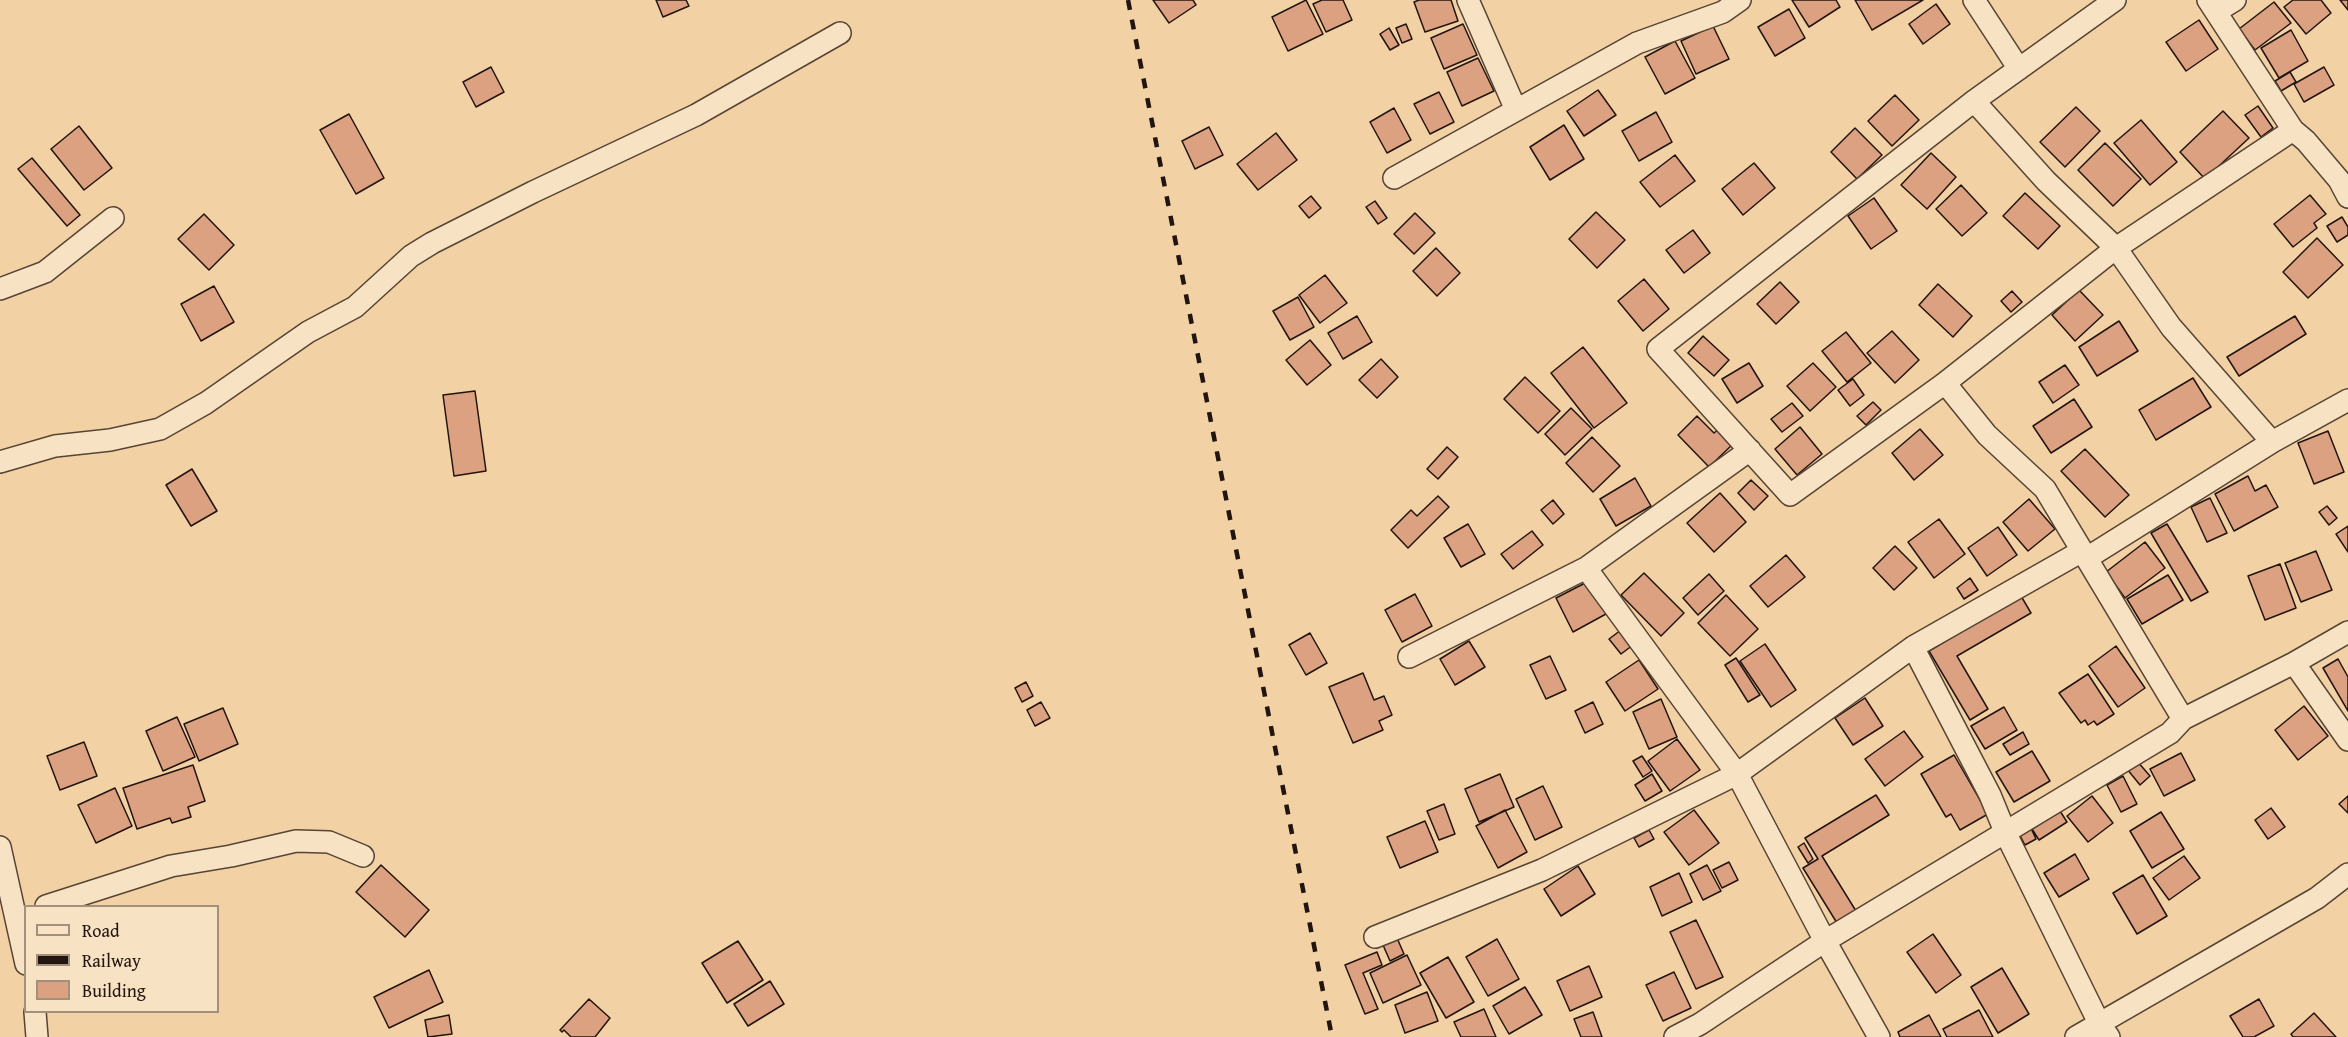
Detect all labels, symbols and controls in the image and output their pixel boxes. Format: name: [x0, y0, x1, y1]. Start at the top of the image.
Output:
legend: [24, 905, 219, 1013]
text: Road: [82, 917, 120, 944]
text: Railway: [82, 947, 141, 974]
text: Building: [82, 977, 146, 1004]

